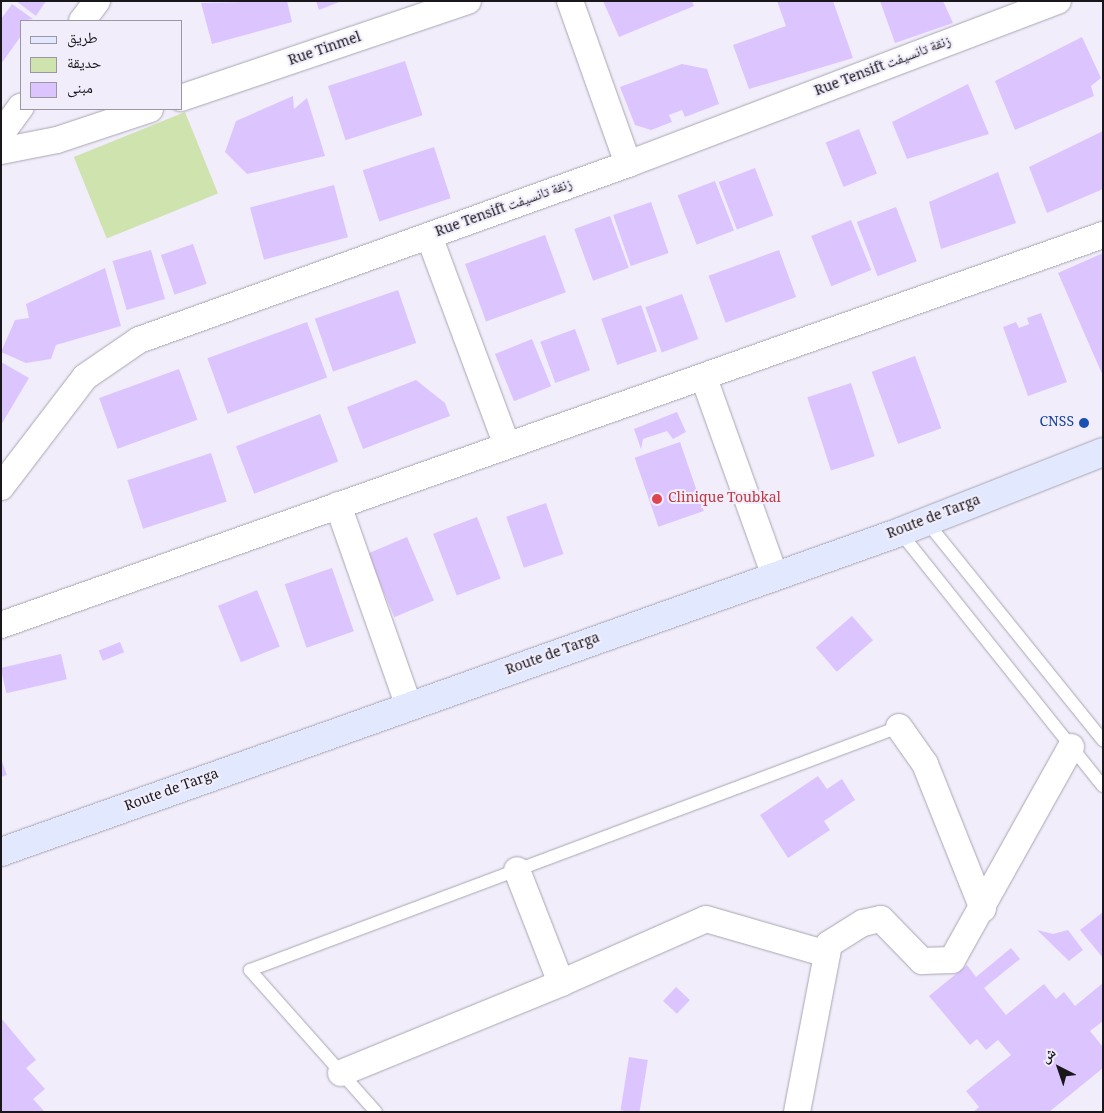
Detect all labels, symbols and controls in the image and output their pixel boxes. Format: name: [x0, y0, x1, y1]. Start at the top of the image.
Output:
legend: [20, 20, 182, 110]
text: طريق: [67, 27, 98, 53]
street label: Rue Tinmel: [286, 30, 364, 70]
street label: Rue Tensift زنقة تانسيفت: [813, 33, 953, 101]
text: حديقة: [67, 52, 101, 78]
text: مبنى: [67, 77, 93, 103]
street label: Rue Tensift زنقة تانسيفت: [433, 176, 575, 242]
place label: CNSS: [1039, 415, 1074, 431]
marker: CNSS: [1078, 417, 1090, 429]
place label: Clinique Toubkal: [668, 491, 781, 507]
marker: Clinique Toubkal: [650, 492, 664, 506]
street label: Route de Targa: [885, 492, 983, 544]
street label: Route de Targa: [504, 630, 602, 680]
street label: Route de Targa: [123, 766, 221, 816]
north arrow: [1034, 1043, 1084, 1093]
text: ش: [1036, 1043, 1063, 1071]

